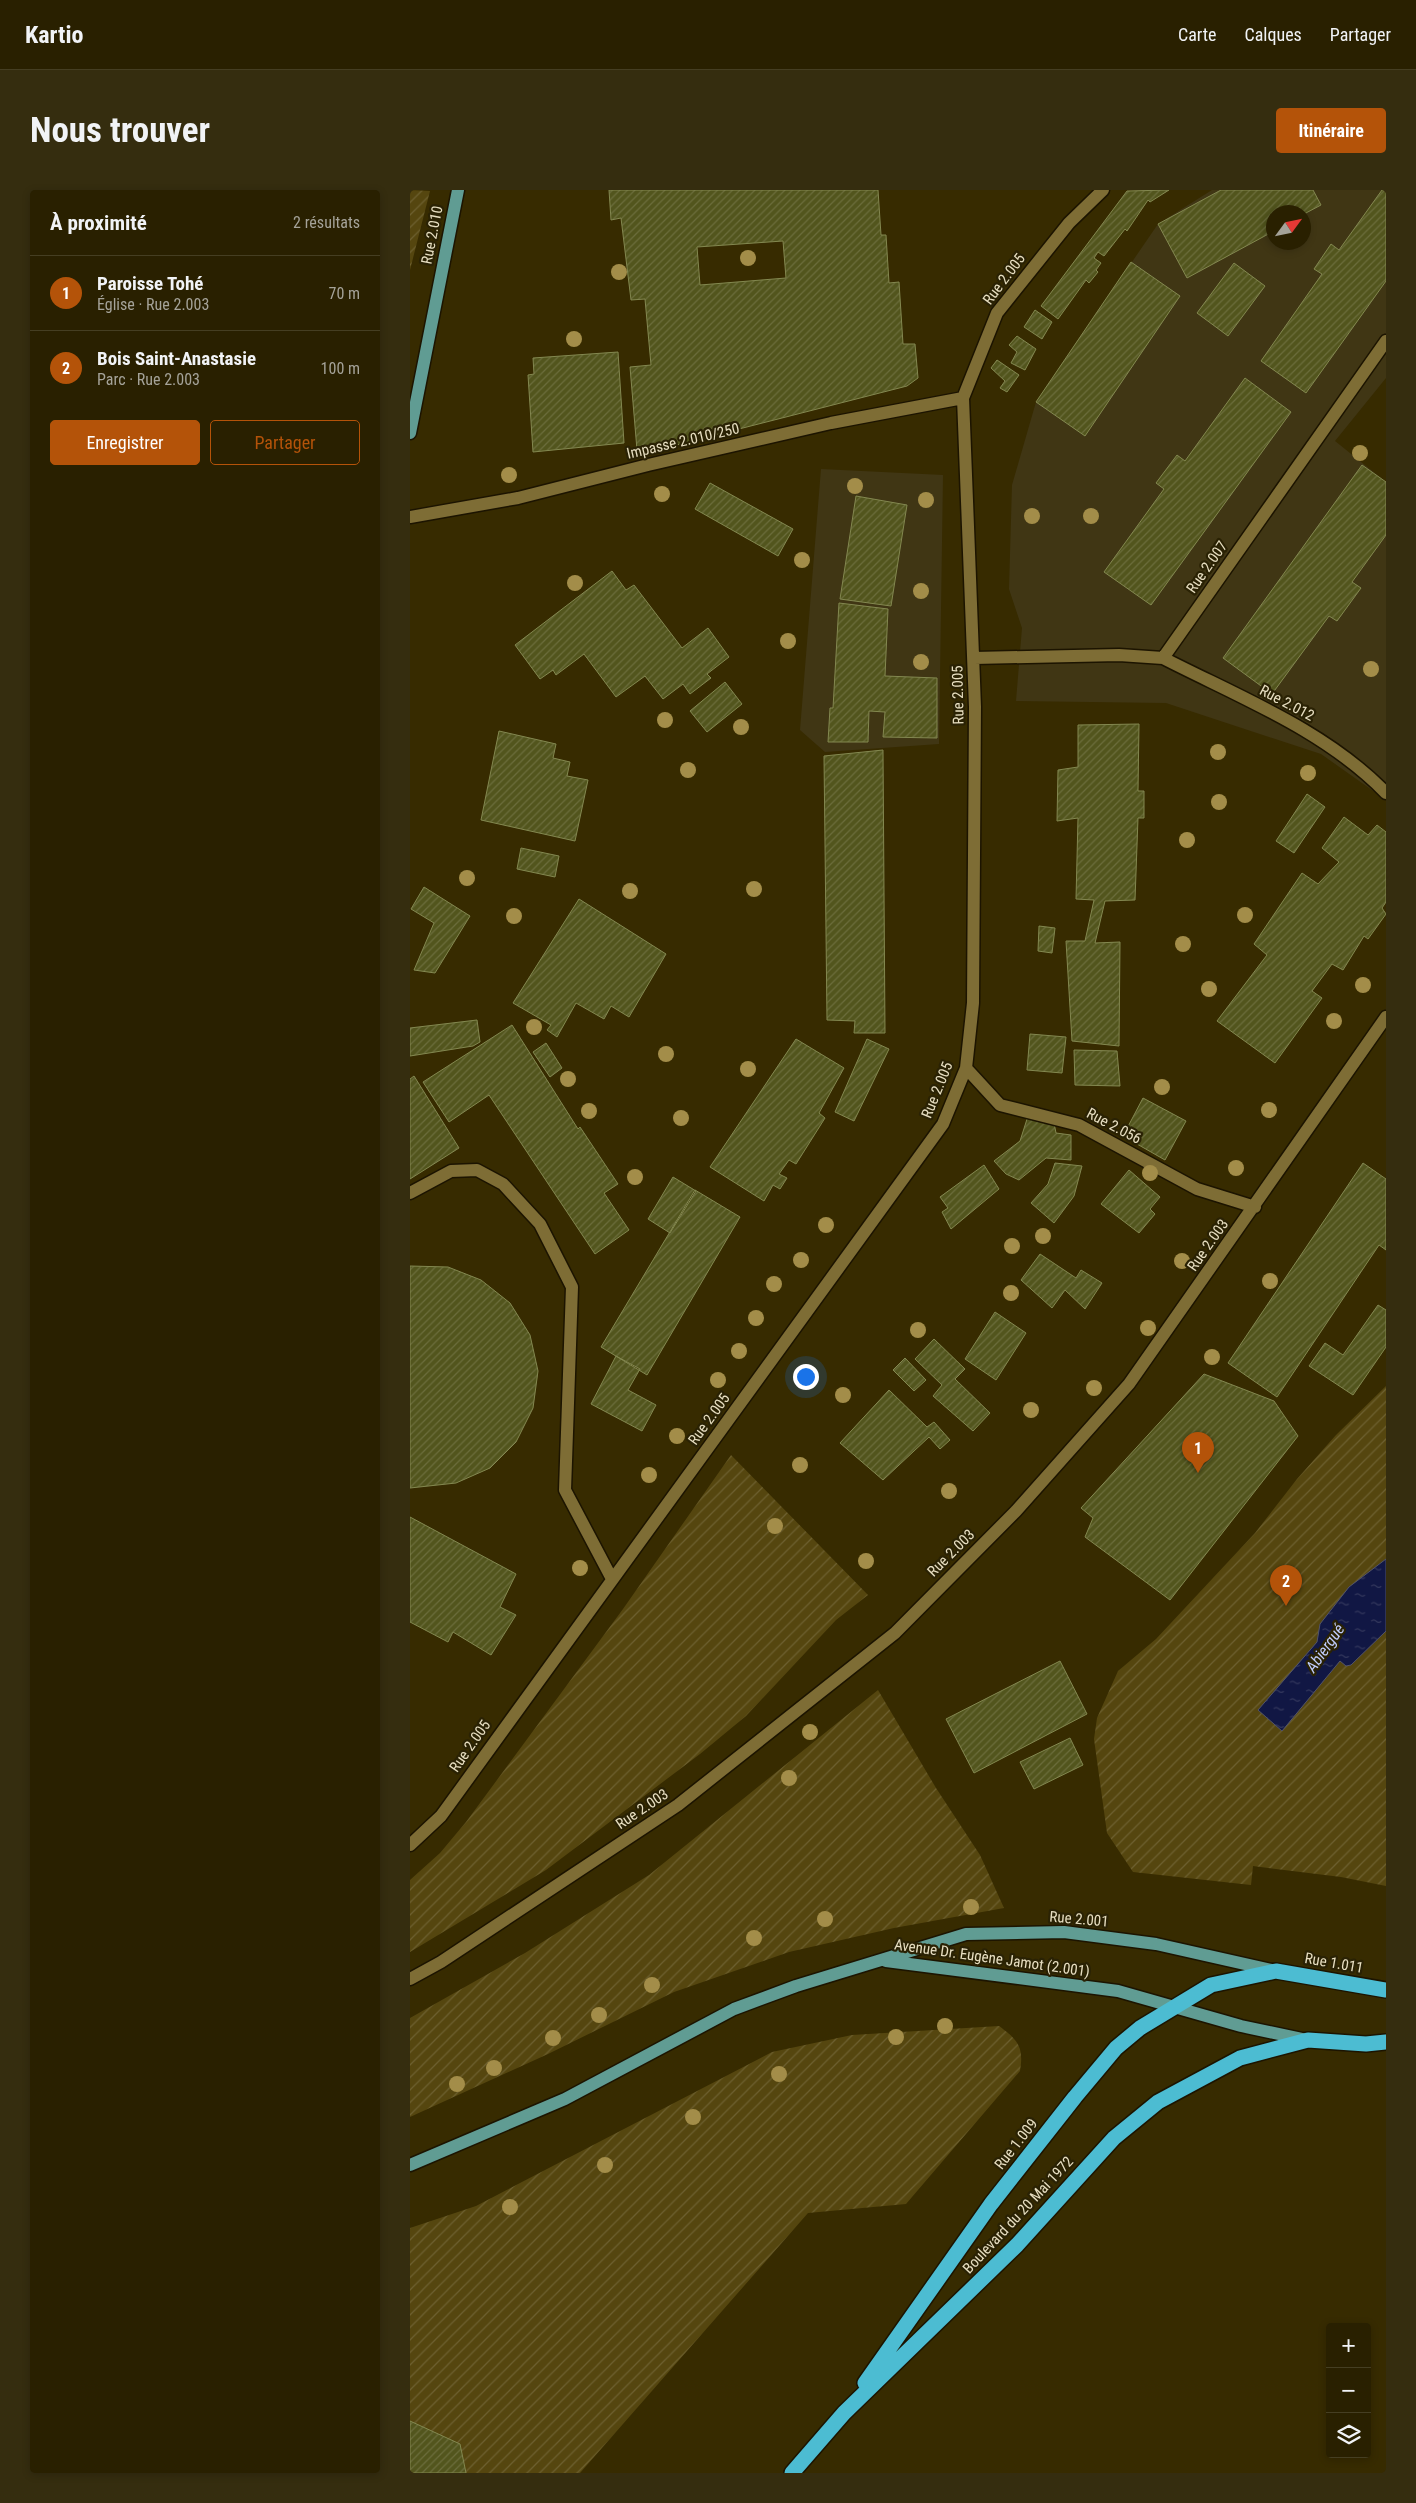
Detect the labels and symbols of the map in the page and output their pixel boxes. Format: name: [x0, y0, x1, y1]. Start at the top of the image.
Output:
street label: Rue 2.010: [418, 204, 446, 266]
north arrow: [1266, 205, 1311, 250]
street label: Rue 2.005: [979, 250, 1029, 308]
street label: Impasse 2.010/250: [625, 419, 741, 463]
street label: Rue 2.007: [1183, 538, 1231, 596]
street label: Rue 2.005: [948, 665, 968, 725]
street label: Rue 2.012: [1257, 681, 1317, 725]
street label: Rue 2.005: [918, 1059, 956, 1121]
street label: Rue 2.056: [1084, 1104, 1144, 1148]
street label: Rue 2.003: [1184, 1216, 1232, 1274]
your location: [793, 1364, 819, 1390]
street label: Rue 2.005: [684, 1390, 734, 1448]
pin: 1: [1182, 1432, 1214, 1473]
street label: Rue 2.003: [924, 1526, 978, 1580]
pin: 2: [1270, 1565, 1302, 1606]
water label: Abiergué: [1301, 1620, 1349, 1677]
street label: Rue 2.005: [446, 1717, 494, 1775]
street label: Rue 2.003: [612, 1785, 672, 1833]
street label: Rue 2.001: [1049, 1907, 1109, 1931]
street label: Avenue Dr. Eugène Jamot (2.001): [893, 1935, 1091, 1981]
street label: Rue 1.011: [1303, 1949, 1365, 1977]
street label: Rue 1.009: [991, 2115, 1041, 2173]
street label: Boulevard du 20 Mai 1972: [959, 2153, 1077, 2277]

